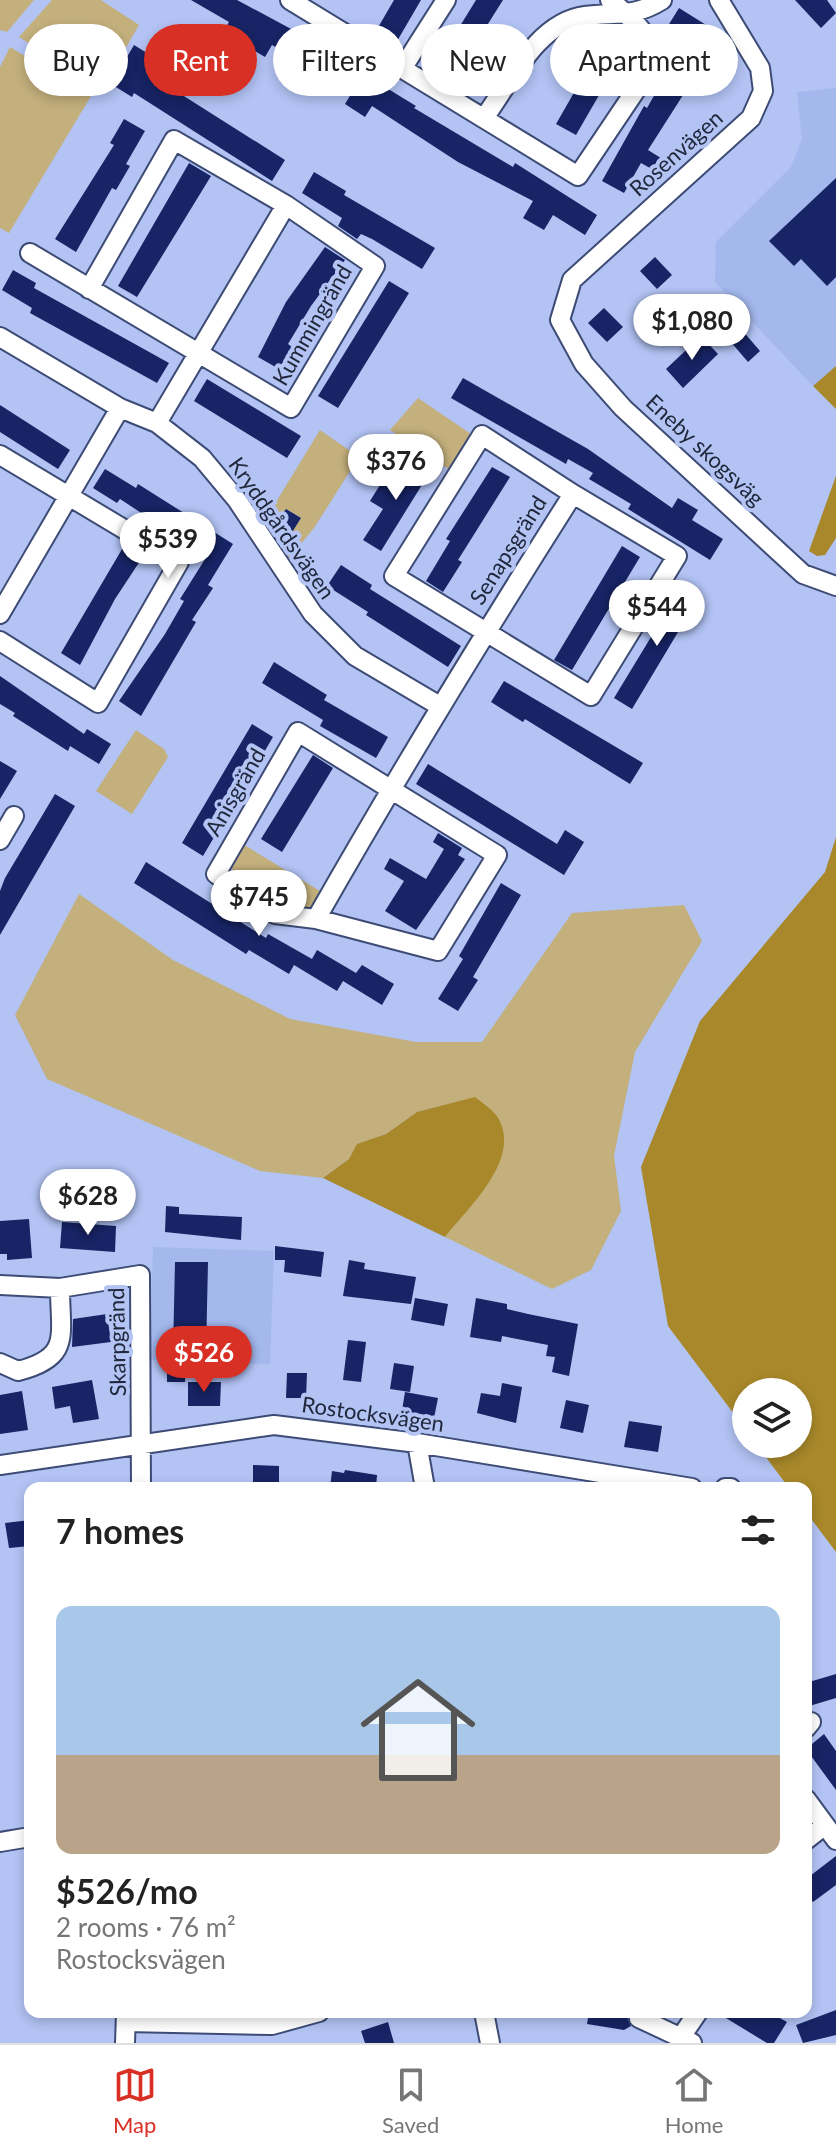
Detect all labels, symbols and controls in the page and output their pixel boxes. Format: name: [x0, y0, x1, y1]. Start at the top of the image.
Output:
chip: Buy: [24, 24, 128, 96]
chip: Rent: [144, 24, 257, 96]
chip: Filters: [273, 24, 405, 96]
chip: New: [421, 24, 534, 96]
chip: Apartment: [550, 24, 738, 96]
street label: Rosenvägen: [624, 104, 728, 201]
street label: Kummingränd: [266, 260, 357, 390]
pin: $1,080: [627, 294, 757, 362]
text: $1,080: [651, 304, 733, 336]
street label: Eneby skogsväg: [641, 388, 770, 511]
pin: $376: [349, 434, 443, 502]
text: $376: [366, 444, 426, 476]
street label: Kryddgårdsvägen: [223, 452, 341, 604]
street label: Senapsgränd: [463, 490, 552, 609]
pin: $539: [121, 512, 215, 580]
text: $539: [138, 522, 198, 554]
pin: $544: [610, 580, 704, 648]
text: $544: [627, 590, 687, 622]
street label: Anisgränd: [199, 743, 270, 840]
pin: $745: [212, 870, 306, 938]
text: $745: [229, 880, 289, 912]
pin: $628: [41, 1169, 135, 1237]
text: $628: [58, 1179, 118, 1211]
street label: Skarpgränd: [102, 1287, 131, 1397]
pin: $526: [157, 1326, 251, 1394]
text: $526: [174, 1336, 234, 1368]
map controls: [732, 1378, 812, 1458]
button: layers: [732, 1378, 812, 1458]
street label: Rostocksvägen: [300, 1390, 446, 1437]
icon: filters: [736, 1508, 780, 1552]
text: 7 homes: [56, 1510, 184, 1551]
icon: home: [346, 1658, 490, 1802]
text: $526/mo: [56, 1870, 198, 1911]
text: 2 rooms · 76 m²: [56, 1911, 236, 1943]
text: Rostocksvägen: [56, 1943, 226, 1975]
tab: Map: [113, 2063, 157, 2138]
tab: Saved: [382, 2063, 439, 2138]
tab: Home: [665, 2063, 723, 2138]

